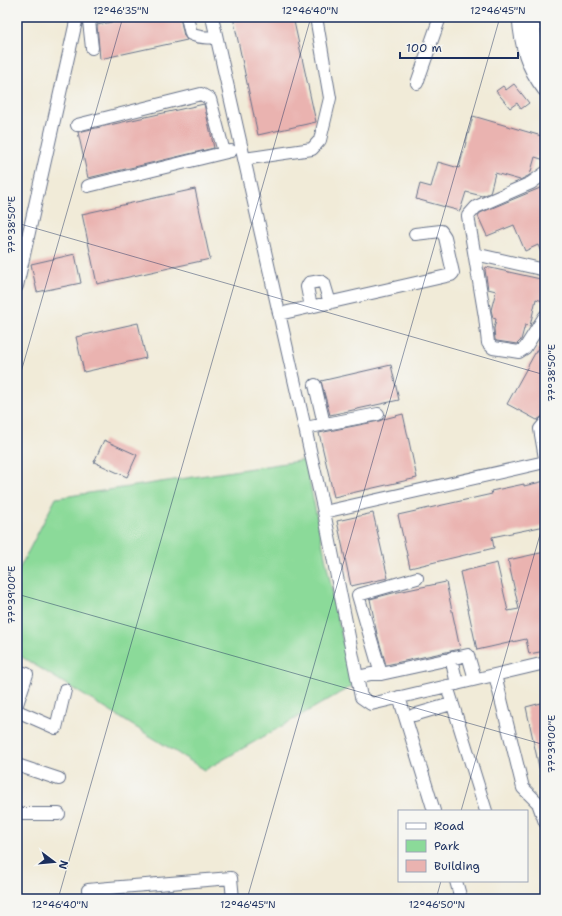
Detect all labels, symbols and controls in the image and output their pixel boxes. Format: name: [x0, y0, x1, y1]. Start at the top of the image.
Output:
text: 12°46'35"N: [93, 4, 149, 17]
text: 12°46'40"N: [282, 4, 338, 17]
text: 12°46'45"N: [470, 4, 526, 17]
scale bar: [400, 34, 518, 60]
text: 100 m: [406, 40, 442, 56]
text: 77°38'50"E: [5, 196, 18, 254]
text: 77°38'50"E: [545, 344, 558, 402]
text: 77°39'00"E: [5, 566, 18, 624]
text: 77°39'00"E: [545, 715, 558, 773]
legend: [398, 810, 528, 882]
text: Road: [434, 818, 465, 834]
text: Park: [434, 838, 460, 854]
north arrow: [34, 842, 74, 882]
text: N: [55, 858, 72, 871]
text: Building: [434, 858, 480, 874]
text: 12°46'40"N: [32, 898, 88, 911]
text: 12°46'45"N: [220, 898, 276, 911]
text: 12°46'50"N: [409, 898, 465, 911]

